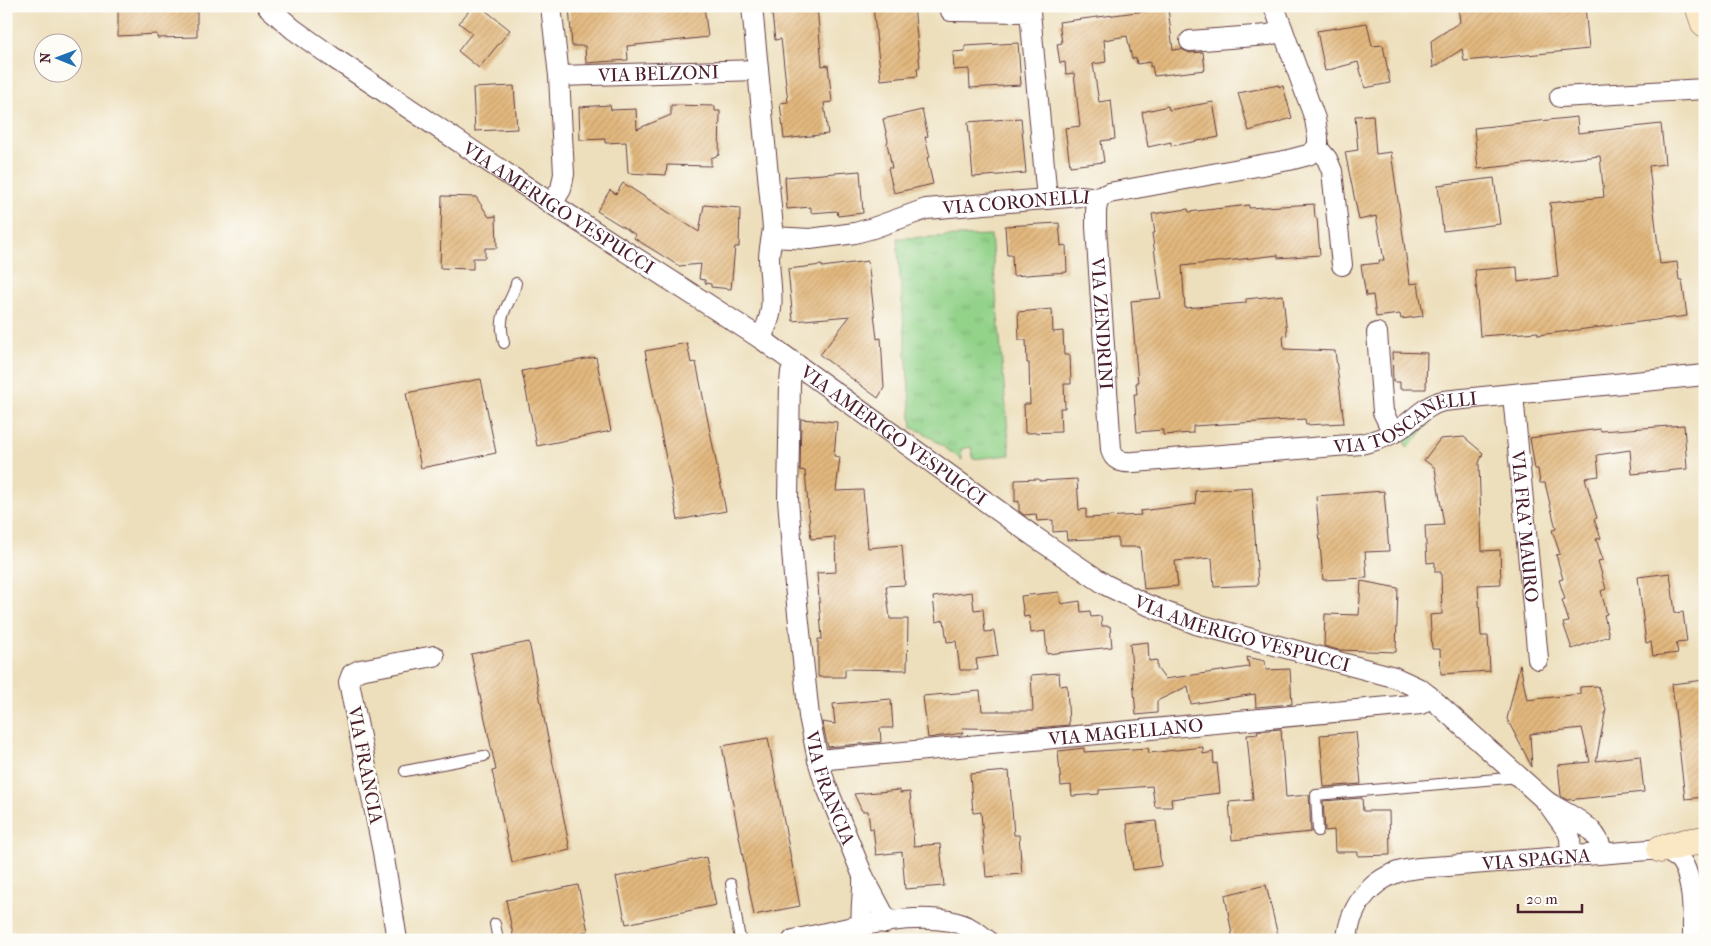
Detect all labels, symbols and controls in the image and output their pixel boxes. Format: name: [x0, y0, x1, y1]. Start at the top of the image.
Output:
north arrow: [32, 32, 82, 82]
text: N: [37, 52, 54, 63]
street label: VIA BELZONI: [597, 61, 719, 87]
street label: VIA AMERIGO VESPUCCI: [458, 137, 658, 279]
street label: VIA CORONELLI: [941, 186, 1091, 220]
street label: VIA ZENDRINI: [1086, 256, 1117, 391]
street label: VIA AMERIGO VESPUCCI: [795, 361, 990, 510]
street label: VIA TOSCANELLI: [1332, 388, 1478, 458]
street label: VIA FRA' MAURO: [1506, 449, 1543, 603]
street label: VIA AMERIGO VESPUCCI: [1130, 590, 1352, 677]
street label: VIA FRANCIA: [343, 704, 387, 826]
street label: VIA MAGELLANO: [1046, 714, 1204, 751]
street label: VIA FRANCIA: [800, 728, 859, 849]
street label: VIA SPAGNA: [1480, 845, 1592, 875]
scale bar: [1518, 881, 1582, 913]
text: 20 m: [1526, 890, 1558, 908]

